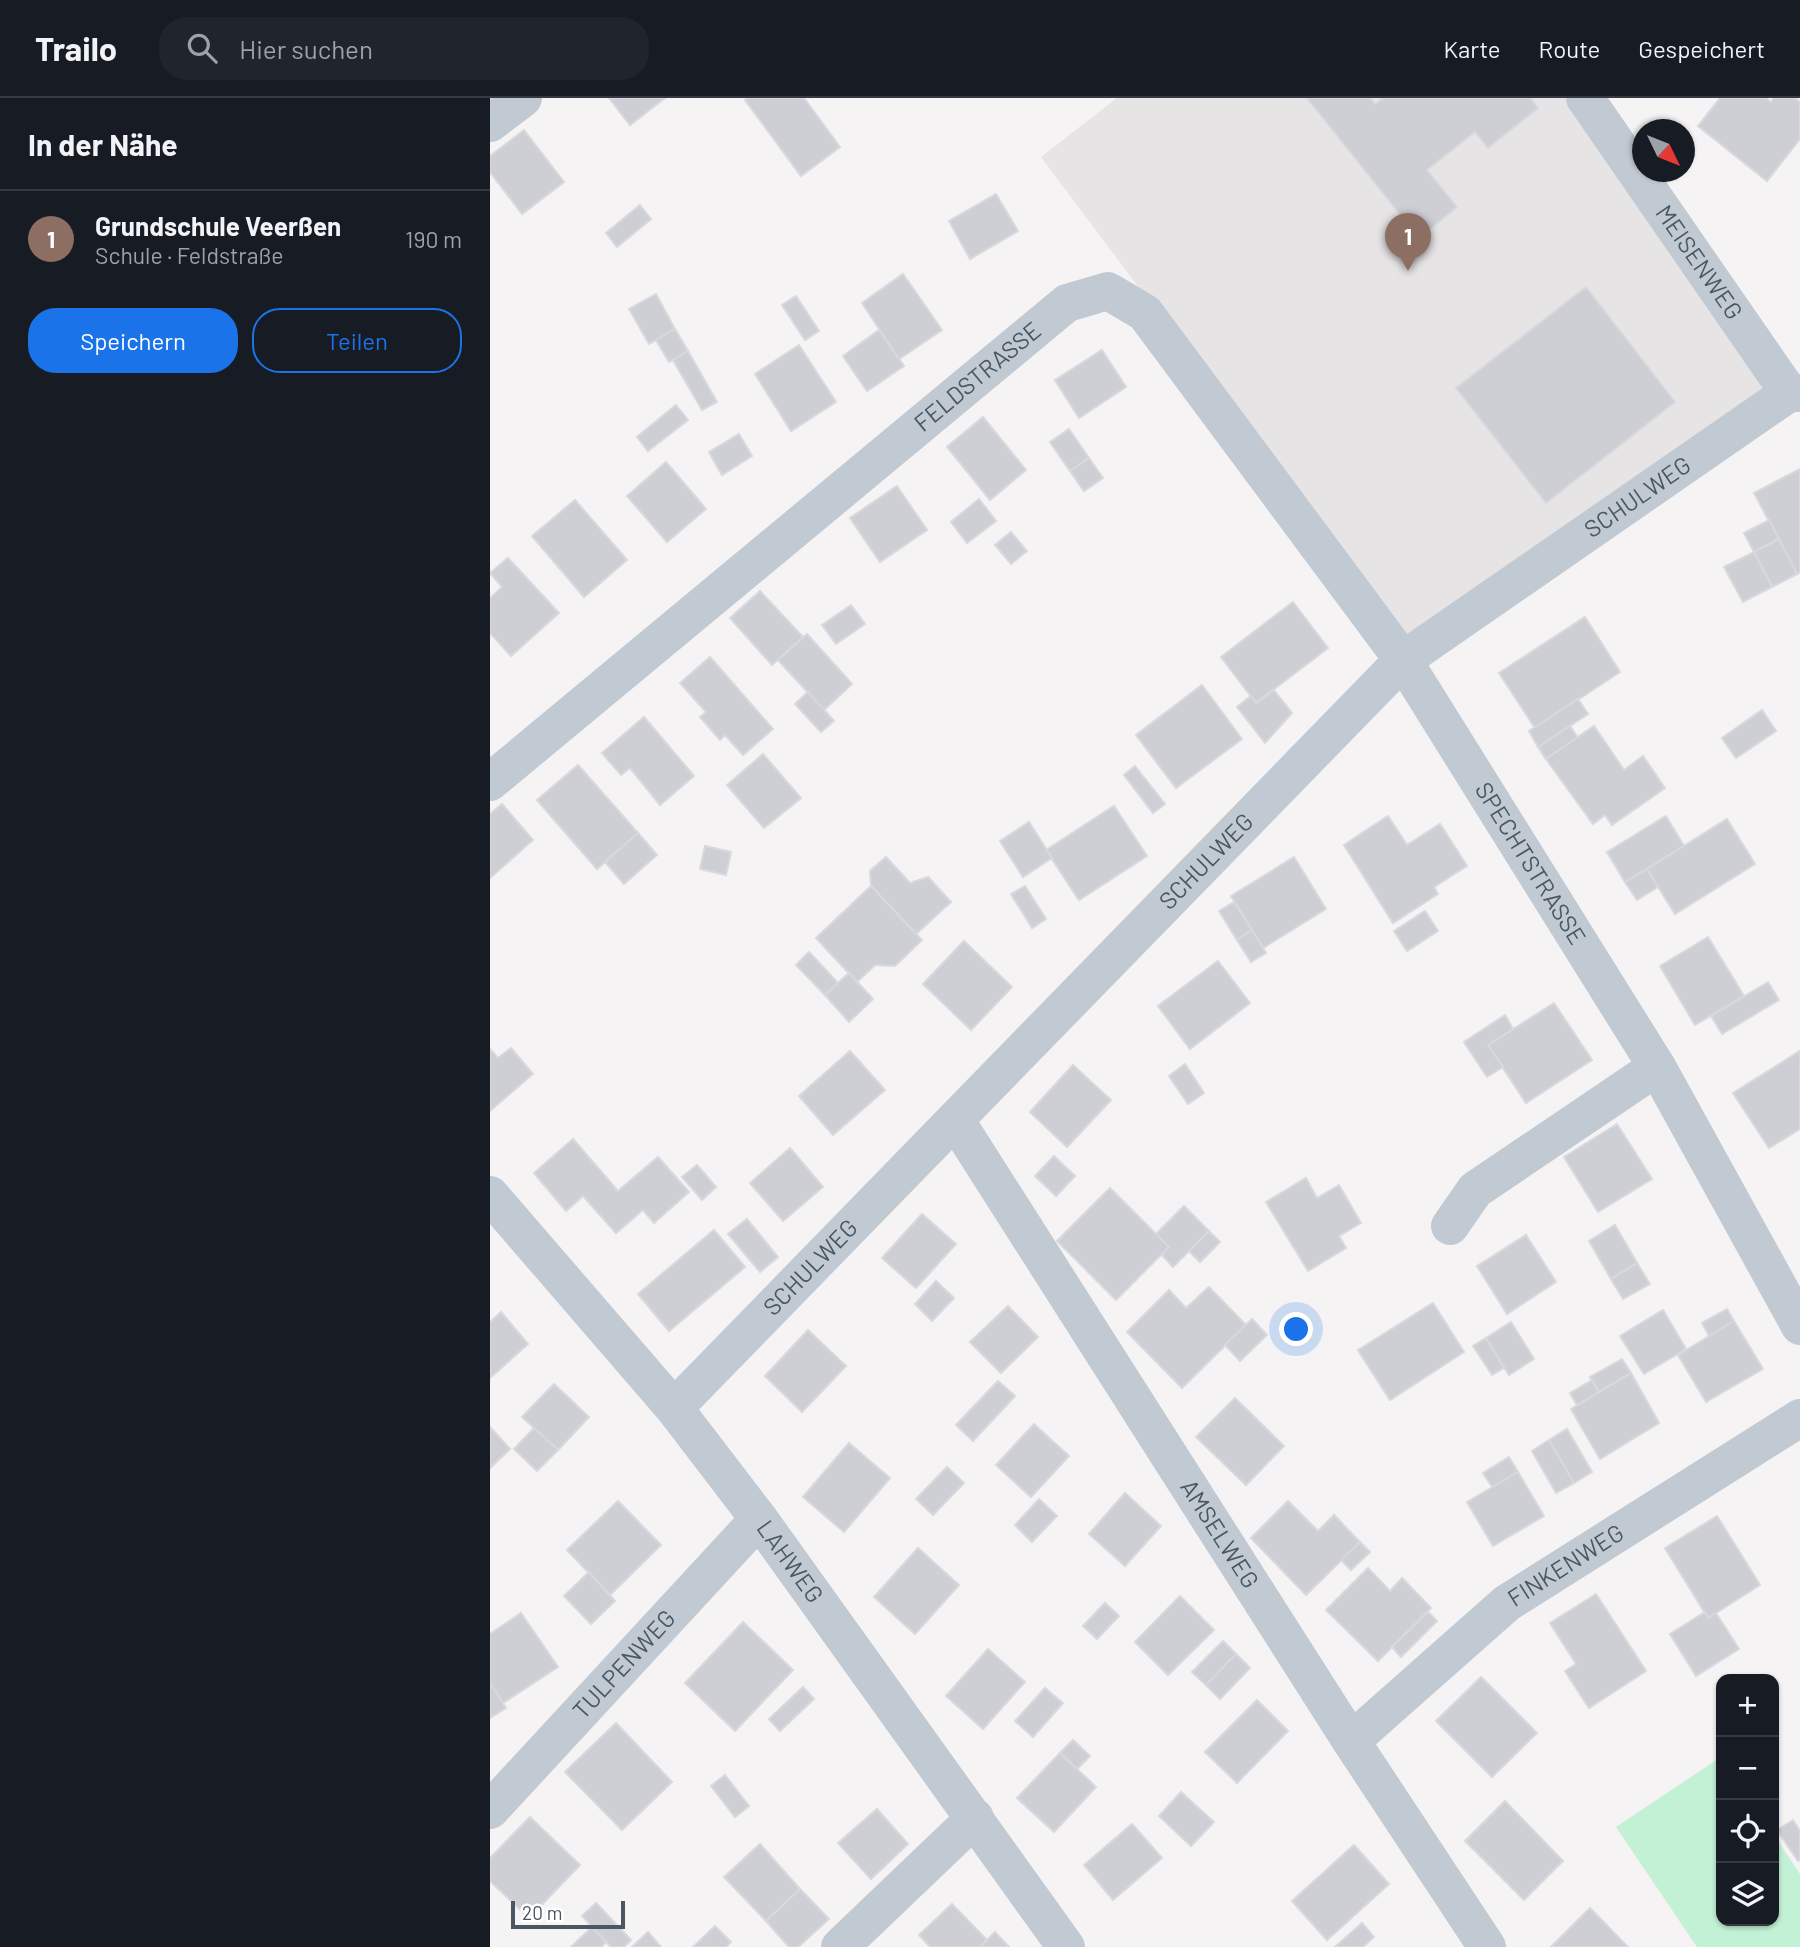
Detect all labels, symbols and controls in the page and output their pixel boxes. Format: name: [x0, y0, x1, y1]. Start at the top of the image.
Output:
search box: [159, 17, 649, 80]
text: Trailo: [35, 28, 117, 68]
icon: search: [183, 29, 221, 67]
text: Hier suchen: [239, 33, 373, 64]
text: Karte: [1443, 34, 1501, 63]
text: Route: [1539, 34, 1600, 63]
text: Gespeichert: [1638, 34, 1765, 63]
north arrow: [1632, 119, 1695, 182]
text: In der Nähe: [28, 126, 178, 162]
street label: MEISENWEG: [1650, 199, 1750, 324]
text: Grundschule Veerßen: [95, 210, 341, 241]
pin: 1: [1385, 213, 1431, 271]
text: 1: [47, 225, 55, 253]
text: 190 m: [405, 225, 462, 253]
text: Schule · Feldstraße: [95, 241, 284, 269]
button: Speichern: [28, 308, 238, 373]
button: Teilen: [252, 308, 462, 373]
street label: FELDSTRASSE: [908, 315, 1046, 437]
street label: SCHULWEG: [1578, 449, 1696, 543]
street label: SPECHTSTRASSE: [1470, 776, 1593, 949]
street label: SCHULWEG: [1152, 806, 1259, 915]
street label: SCHULWEG: [756, 1212, 863, 1321]
your location: [1279, 1312, 1313, 1346]
street label: AMSELWEG: [1175, 1474, 1266, 1593]
street label: LAHWEG: [752, 1514, 830, 1608]
street label: FINKENWEG: [1502, 1517, 1629, 1612]
street label: TULPENWEG: [566, 1603, 681, 1724]
map controls: [1716, 1674, 1779, 1926]
button: +: [1716, 1674, 1779, 1737]
button: −: [1716, 1737, 1779, 1800]
button: locate: [1716, 1800, 1779, 1863]
button: layers: [1716, 1863, 1779, 1926]
scale bar: [511, 1898, 625, 1930]
text: 20 m: [522, 1901, 562, 1924]

